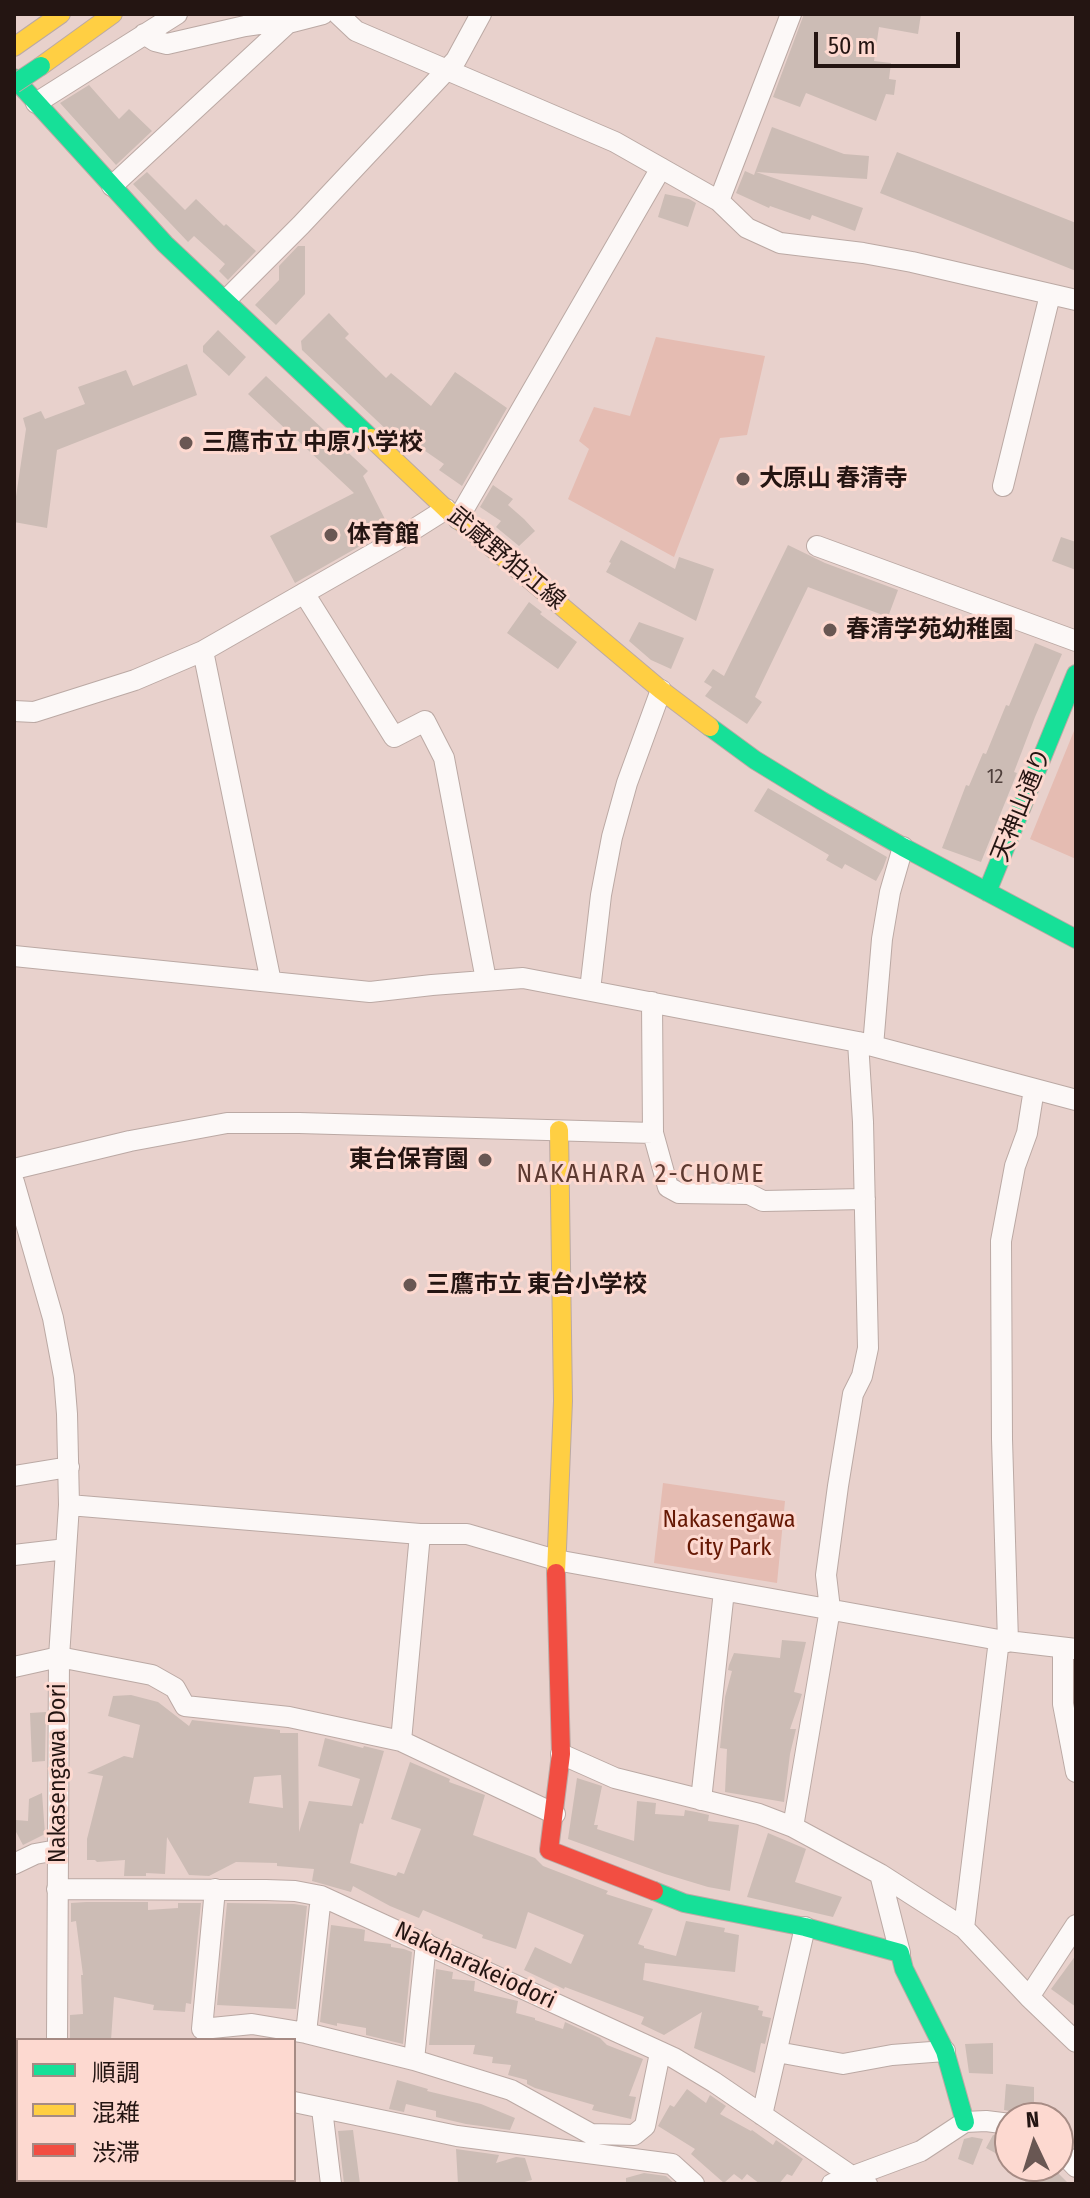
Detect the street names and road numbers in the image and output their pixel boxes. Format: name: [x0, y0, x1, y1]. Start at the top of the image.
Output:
street label: 武蔵野狛江線: [442, 502, 570, 616]
street label: 天神山通り: [986, 744, 1058, 866]
street label: Nakasengawa Dori: [44, 1683, 72, 1863]
street label: Nakaharakeiodori: [390, 1916, 560, 2016]

